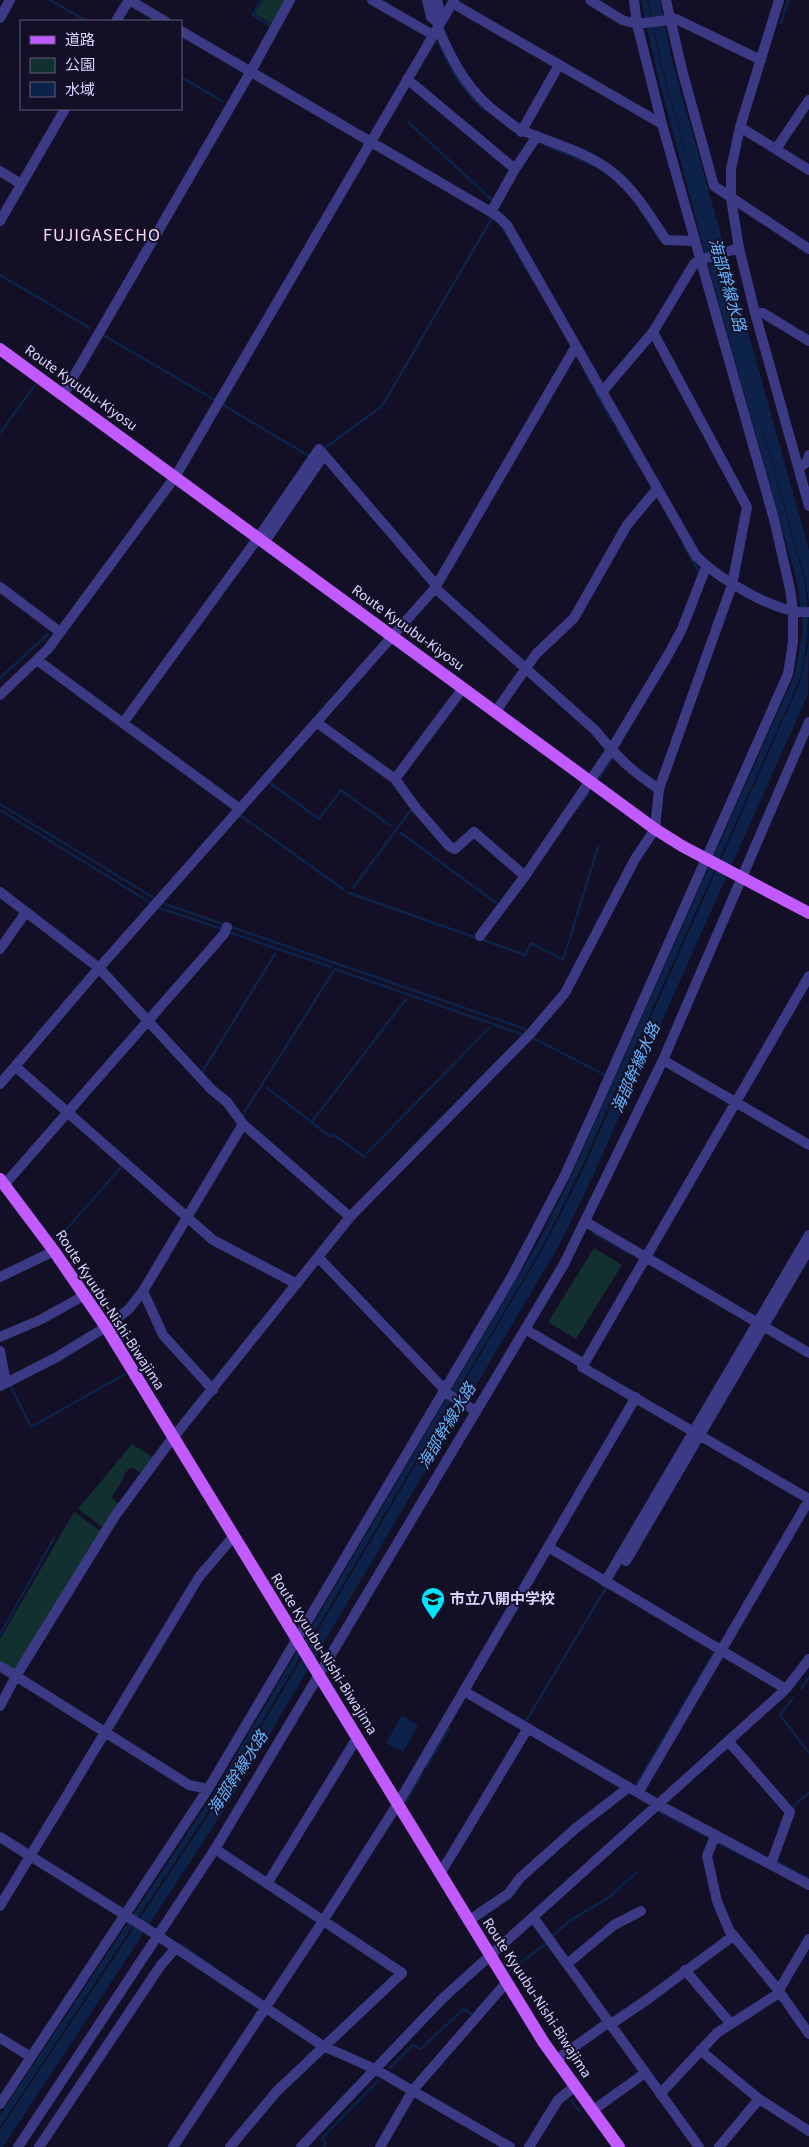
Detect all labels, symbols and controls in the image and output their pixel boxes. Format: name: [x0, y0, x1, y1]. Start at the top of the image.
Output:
legend: [20, 20, 182, 110]
text: 道路: [65, 30, 95, 51]
text: 公園: [65, 55, 95, 76]
text: 水域: [65, 80, 95, 101]
district label: FUJIGASECHO: [43, 223, 161, 248]
water label: 海部幹線水路: [703, 236, 751, 336]
street label: Route Kyuubu-Kiyosu: [20, 340, 142, 436]
street label: Route Kyuubu-Kiyosu: [347, 580, 469, 676]
water label: 海部幹線水路: [606, 1018, 666, 1116]
street label: Route Kyuubu-Nishi-Biwajima: [50, 1226, 170, 1394]
water label: 海部幹線水路: [413, 1377, 482, 1473]
street label: Route Kyuubu-Nishi-Biwajima: [266, 1569, 382, 1739]
school or university icon: 市立八開中学校: [420, 1586, 446, 1620]
place label: 市立八開中学校: [450, 1589, 555, 1610]
water label: 海部幹線水路: [203, 1725, 274, 1819]
street label: Route Kyuubu-Nishi-Biwajima: [477, 1914, 597, 2082]

